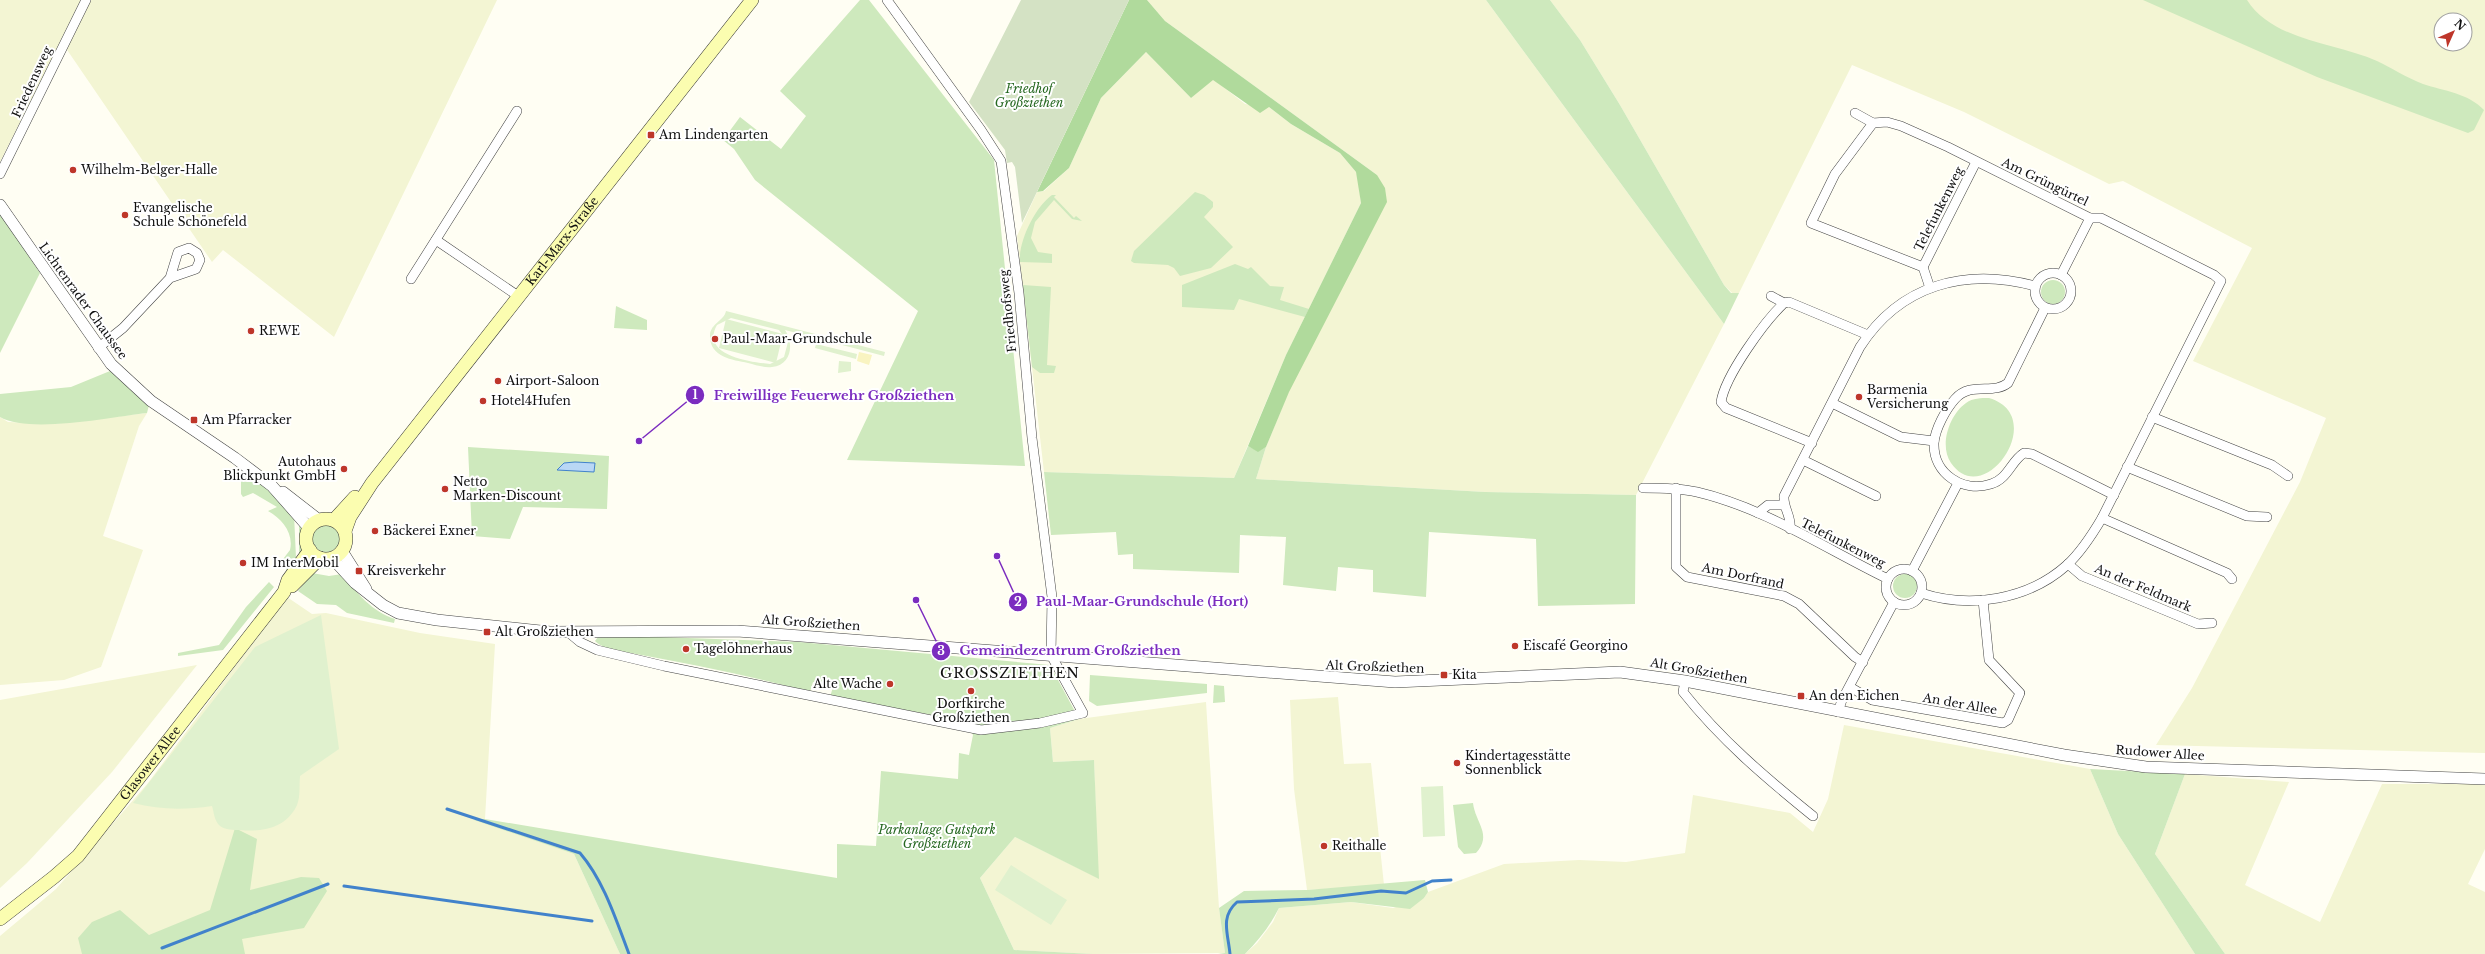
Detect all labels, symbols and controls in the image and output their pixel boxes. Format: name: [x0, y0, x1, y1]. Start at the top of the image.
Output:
north arrow: [2433, 12, 2473, 52]
text: N: [2451, 16, 2469, 34]
street label: Friedensweg: [8, 43, 55, 120]
park label: Friedhof Großziethen: [995, 81, 1064, 110]
place label: Am Lindengarten: [658, 127, 768, 142]
marker: Am Lindengarten: [646, 130, 656, 140]
street label: Am Grüngürtel: [1999, 154, 2091, 209]
place label: Wilhelm-Belger-Halle: [80, 162, 218, 177]
street label: Telefunkenweg: [1911, 163, 1967, 254]
marker: Wilhelm-Belger-Halle: [68, 165, 78, 175]
street label: Karl-Marx-Straße: [522, 193, 601, 288]
place label: Evangelische Schule Schönefeld: [133, 200, 247, 229]
marker: Evangelische Schule Schönefeld: [120, 210, 130, 220]
street label: Lichtenrader Chaussee: [36, 239, 131, 362]
street label: Friedhofsweg: [996, 268, 1019, 353]
place label: REWE: [259, 323, 300, 338]
marker: REWE: [246, 326, 256, 336]
place label: Paul-Maar-Grundschule: [723, 331, 872, 346]
marker: Paul-Maar-Grundschule: [710, 334, 720, 344]
place label: Airport-Saloon: [505, 373, 599, 388]
marker: Airport-Saloon: [493, 376, 503, 386]
place label: Barmenia Versicherung: [1866, 382, 1949, 411]
callout: Freiwillige Feuerwehr Großziethen: [685, 383, 962, 408]
text: 1: [692, 387, 698, 402]
text: Freiwillige Feuerwehr Großziethen: [714, 387, 955, 404]
marker: Barmenia Versicherung: [1854, 392, 1864, 402]
place label: Hotel4Hufen: [491, 393, 571, 408]
marker: Hotel4Hufen: [478, 396, 488, 406]
place label: Am Pfarracker: [201, 412, 292, 427]
marker: Am Pfarracker: [189, 415, 199, 425]
place label: Autohaus Blickpunkt GmbH: [223, 454, 336, 483]
marker: Autohaus Blickpunkt GmbH: [339, 464, 349, 474]
place label: Netto Marken-Discount: [453, 474, 562, 503]
marker: Netto Marken-Discount: [440, 484, 450, 494]
street label: Telefunkenweg: [1798, 515, 1889, 571]
place label: Bäckerei Exner: [383, 523, 476, 538]
marker: Bäckerei Exner: [370, 526, 380, 536]
place label: IM InterMobil: [251, 555, 339, 570]
marker: IM InterMobil: [238, 558, 248, 568]
street label: Am Dorfrand: [1700, 559, 1785, 592]
street label: An der Feldmark: [2092, 560, 2194, 615]
place label: Kreisverkehr: [367, 563, 446, 578]
marker: Kreisverkehr: [354, 566, 364, 576]
callout: Paul-Maar-Grundschule (Hort): [1008, 589, 1257, 614]
text: Paul-Maar-Grundschule (Hort): [1036, 593, 1248, 610]
text: 2: [1014, 594, 1022, 609]
street label: Alt Großziethen: [760, 612, 861, 633]
place label: Alt Großziethen: [494, 624, 594, 639]
marker: Alt Großziethen: [482, 627, 492, 637]
callout: Gemeindezentrum Großziethen: [931, 638, 1188, 663]
place label: Eiscafé Georgino: [1523, 638, 1628, 653]
place label: Tagelöhnerhaus: [694, 641, 792, 656]
marker: Eiscafé Georgino: [1510, 641, 1520, 651]
text: Gemeindezentrum Großziethen: [959, 642, 1181, 659]
text: 3: [937, 643, 945, 658]
marker: Tagelöhnerhaus: [681, 644, 691, 654]
street label: Alt Großziethen: [1648, 654, 1749, 686]
street label: Alt Großziethen: [1324, 657, 1425, 676]
district label: GROSSZIETHEN: [940, 664, 1080, 682]
place label: Kita: [1452, 667, 1477, 682]
marker: Kita: [1439, 670, 1449, 680]
place label: Alte Wache: [812, 676, 882, 691]
marker: Alte Wache: [885, 679, 895, 689]
marker: Dorfkirche Großziethen: [966, 686, 976, 696]
place label: An den Eichen: [1808, 688, 1899, 703]
street label: An der Allee: [1921, 689, 1999, 717]
marker: An den Eichen: [1796, 691, 1806, 701]
place label: Dorfkirche Großziethen: [932, 696, 1010, 725]
street label: Glasower Allee: [116, 723, 184, 803]
street label: Rudower Allee: [2115, 742, 2205, 763]
place label: Kindertagesstätte Sonnenblick: [1465, 748, 1571, 777]
marker: Kindertagesstätte Sonnenblick: [1452, 758, 1462, 768]
park label: Parkanlage Gutspark Großziethen: [877, 822, 996, 851]
place label: Reithalle: [1332, 838, 1387, 853]
marker: Reithalle: [1319, 841, 1329, 851]

